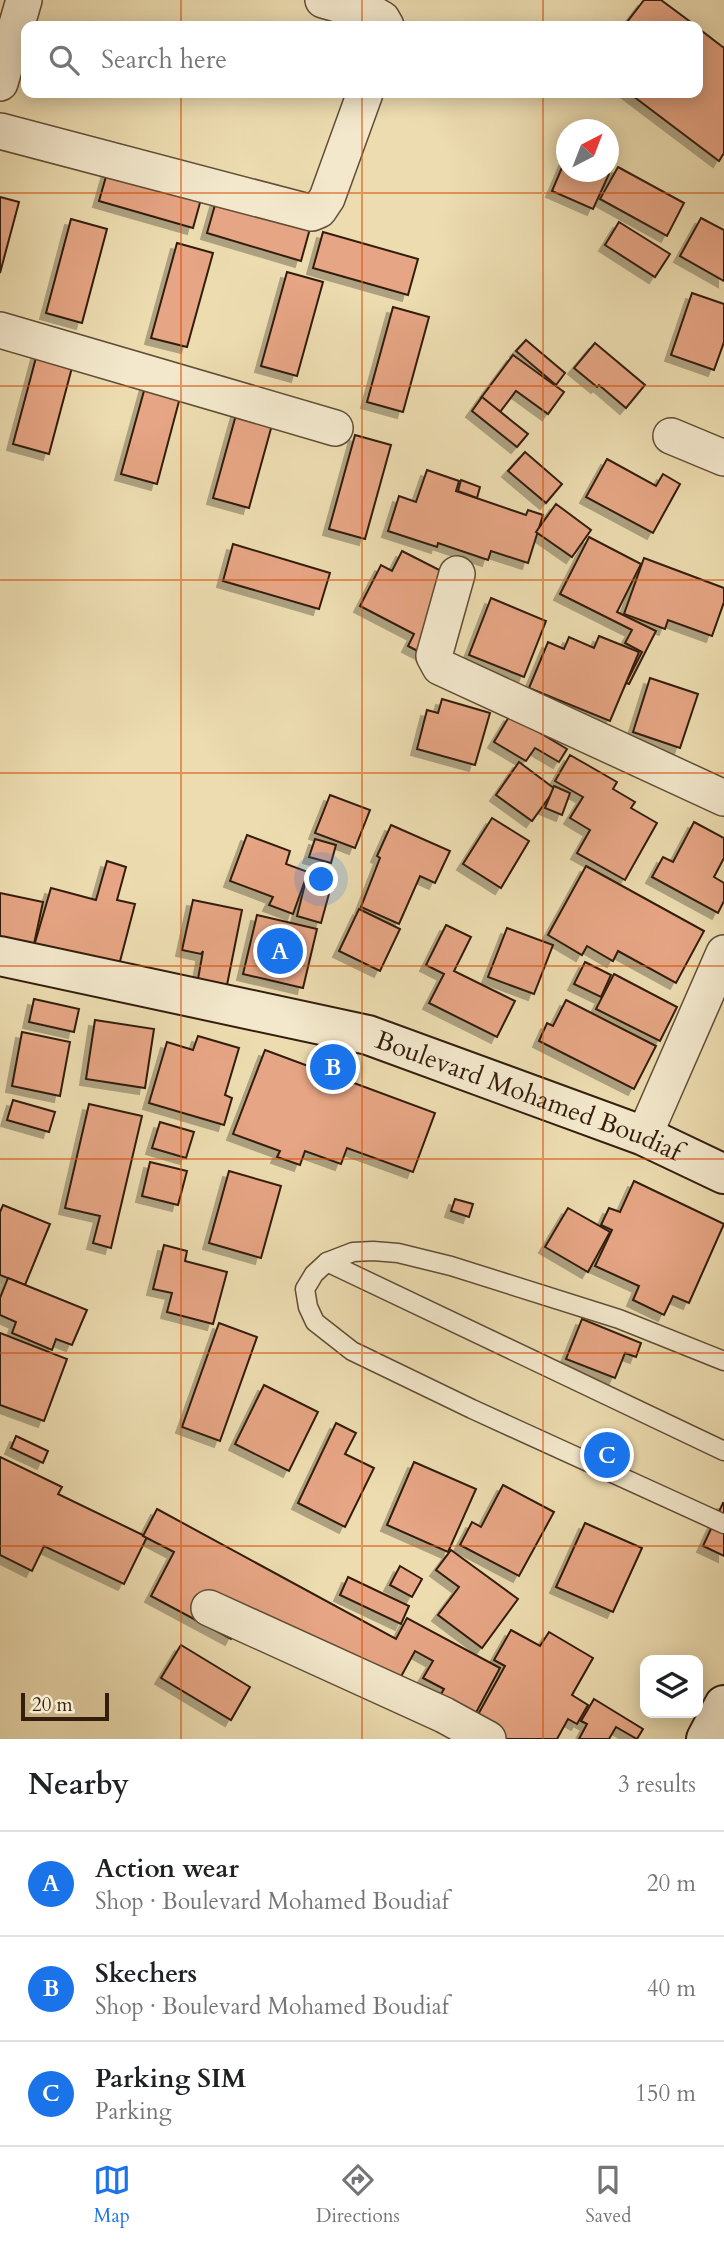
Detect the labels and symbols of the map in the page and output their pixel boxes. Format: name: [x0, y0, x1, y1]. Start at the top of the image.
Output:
north arrow: [556, 119, 619, 182]
your location: [304, 862, 338, 896]
pin: A: [257, 925, 303, 977]
street label: Boulevard Mohamed Boudiaf: [371, 1022, 691, 1171]
pin: B: [310, 1041, 356, 1093]
pin: C: [584, 1429, 630, 1481]
scale bar: [21, 1690, 108, 1722]

